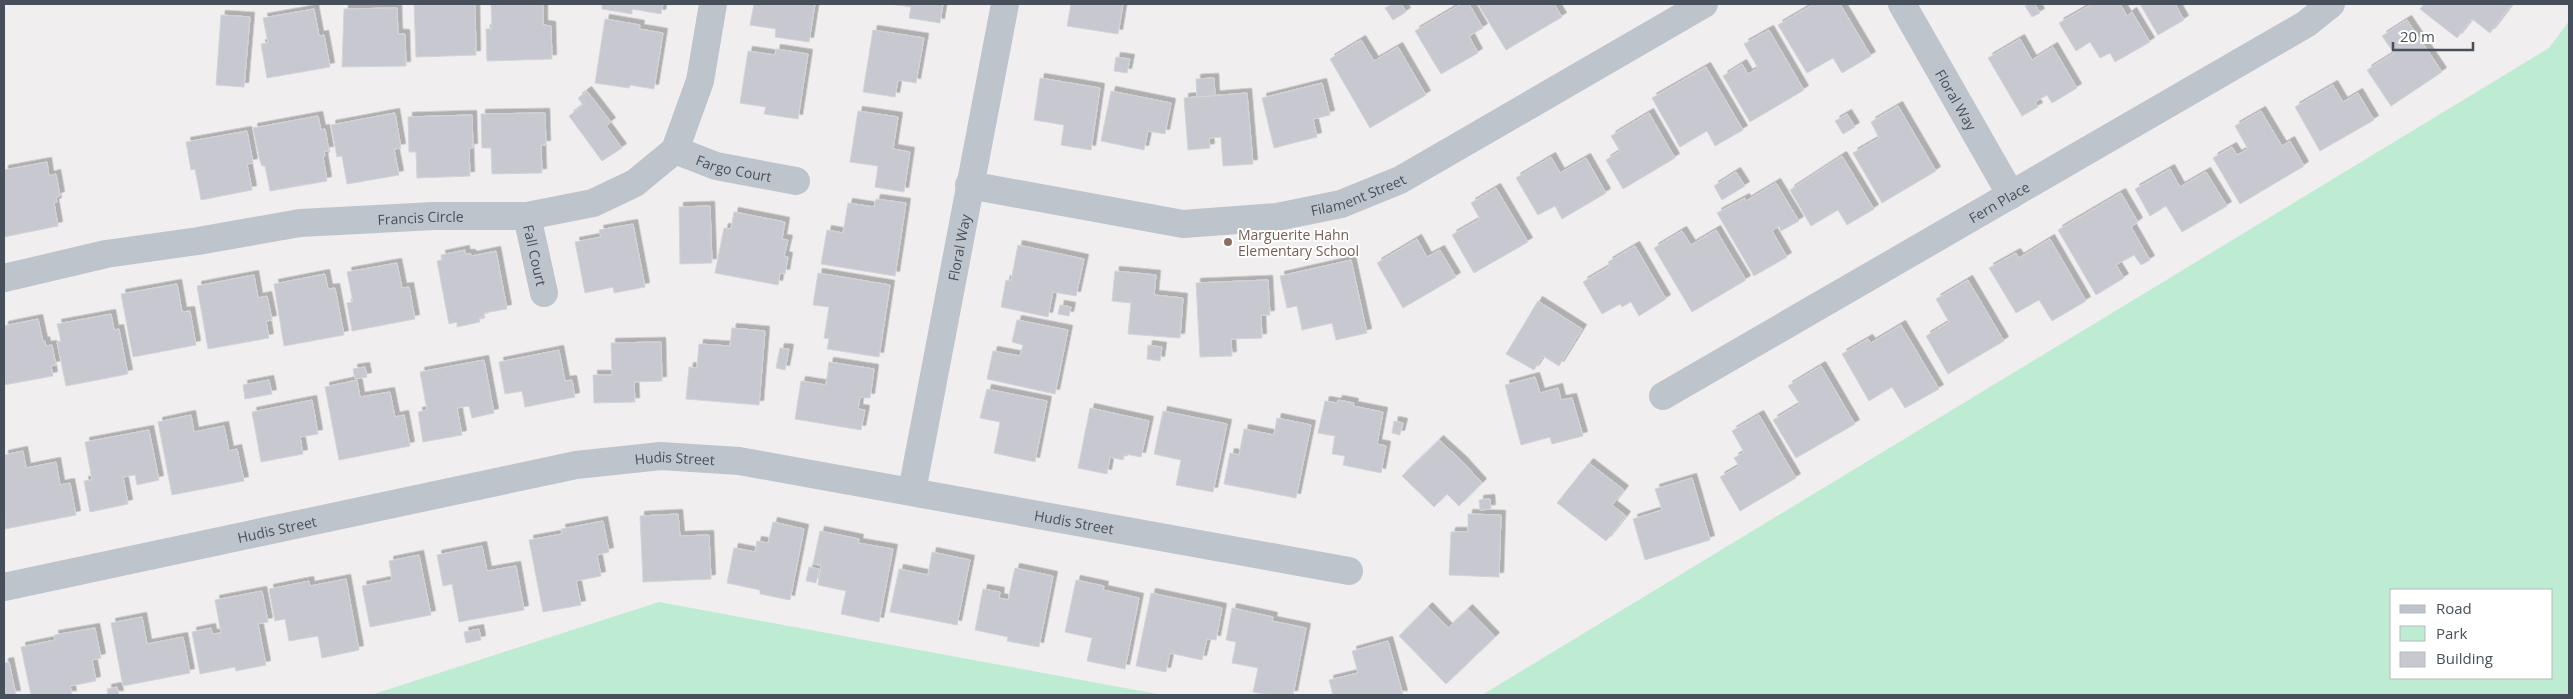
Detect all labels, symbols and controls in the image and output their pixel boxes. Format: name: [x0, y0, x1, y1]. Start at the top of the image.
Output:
scale bar: [2393, 20, 2473, 52]
text: 20 m: [2400, 26, 2435, 46]
street label: Floral Way: [1932, 65, 1982, 134]
street label: Fargo Court: [693, 150, 773, 186]
street label: Filament Street: [1309, 169, 1409, 219]
street label: Fern Place: [1965, 177, 2033, 227]
street label: Francis Circle: [377, 206, 464, 228]
street label: Floral Way: [943, 211, 974, 282]
street label: Fall Court: [520, 223, 552, 288]
place label: Marguerite Hahn Elementary School: [1238, 225, 1359, 260]
marker: Marguerite Hahn Elementary School: [1222, 236, 1234, 248]
street label: Hudis Street: [634, 446, 715, 469]
street label: Hudis Street: [1033, 505, 1115, 538]
street label: Hudis Street: [236, 511, 318, 546]
legend: [2390, 589, 2553, 679]
text: Road: [2436, 598, 2472, 618]
text: Park: [2436, 623, 2467, 643]
text: Building: [2436, 648, 2493, 668]

